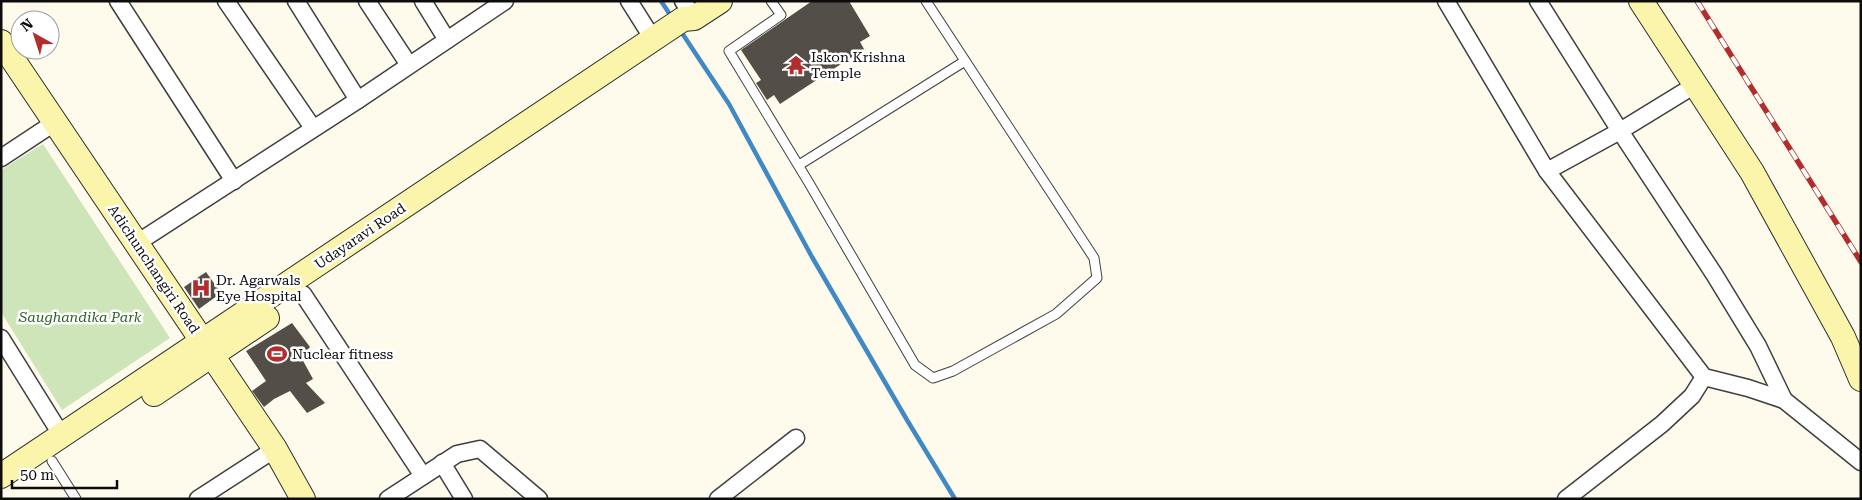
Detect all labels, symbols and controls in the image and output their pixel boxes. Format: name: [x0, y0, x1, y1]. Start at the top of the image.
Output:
north arrow: [10, 10, 60, 60]
text: N: [18, 15, 36, 35]
place label: Iskon Krishna Temple: [811, 49, 906, 81]
temple icon: Iskon Krishna Temple: [785, 54, 807, 76]
street label: Udayaravi Road: [312, 200, 408, 272]
street label: Adichunchangiri Road: [105, 202, 203, 336]
place label: Dr. Agarwals Eye Hospital: [216, 272, 302, 304]
hospital icon: Dr. Agarwals Eye Hospital: [190, 277, 212, 299]
park label: Saughandika Park: [18, 309, 142, 325]
sports icon: Nuclear fitness: [266, 343, 288, 365]
place label: Nuclear fitness: [292, 346, 393, 362]
scale bar: [12, 458, 118, 490]
text: 50 m: [20, 466, 55, 484]

